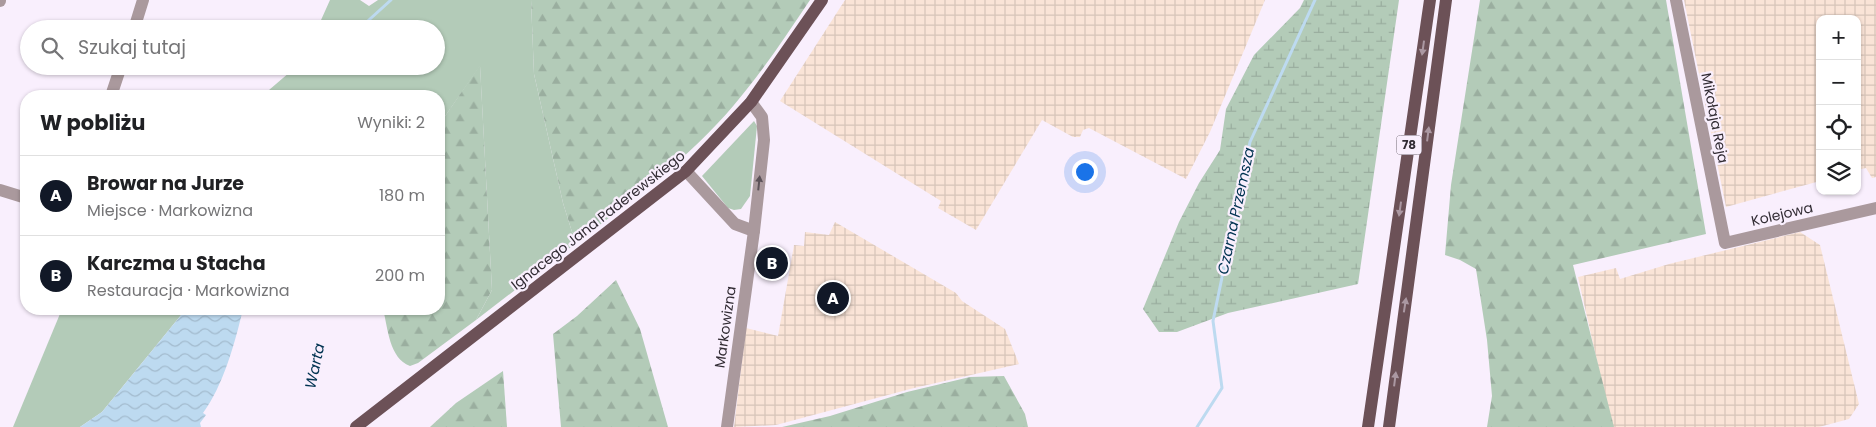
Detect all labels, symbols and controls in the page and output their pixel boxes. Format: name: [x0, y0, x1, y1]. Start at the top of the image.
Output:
map controls: [1816, 15, 1861, 195]
button: +: [1816, 15, 1861, 60]
search box: [20, 20, 445, 75]
icon: search: [38, 34, 66, 62]
text: Szukaj tutaj: [78, 34, 186, 61]
one-way arrow: [1419, 41, 1427, 57]
button: −: [1816, 60, 1861, 105]
street label: Mikołaja Reja: [1696, 71, 1734, 165]
button: locate: [1816, 105, 1861, 150]
text: W pobliżu: [40, 108, 145, 137]
text: Wyniki: 2: [357, 111, 425, 134]
one-way arrow: [1424, 125, 1432, 141]
road number: 78: [1396, 136, 1422, 154]
street label: Ignacego Jana Paderewskiego: [507, 146, 689, 294]
water label: Czarna Przemsza: [1212, 146, 1259, 276]
button: layers: [1816, 150, 1861, 195]
your location: [1072, 159, 1098, 185]
text: Browar na Jurze: [87, 170, 244, 197]
one-way arrow: [755, 175, 763, 191]
text: A: [50, 184, 62, 207]
text: 180 m: [379, 184, 425, 207]
street label: Kolejowa: [1749, 197, 1815, 231]
text: Miejsce · Markowizna: [87, 199, 253, 222]
one-way arrow: [1395, 201, 1403, 217]
pin: B: [756, 244, 788, 282]
text: Karczma u Stacha: [87, 250, 266, 277]
text: B: [51, 264, 61, 287]
text: 200 m: [375, 264, 425, 287]
text: Restauracja · Markowizna: [87, 279, 290, 302]
pin: A: [817, 279, 849, 317]
street label: Markowizna: [709, 285, 741, 369]
one-way arrow: [1401, 297, 1409, 313]
water label: Warta: [299, 341, 330, 391]
one-way arrow: [1391, 370, 1399, 386]

